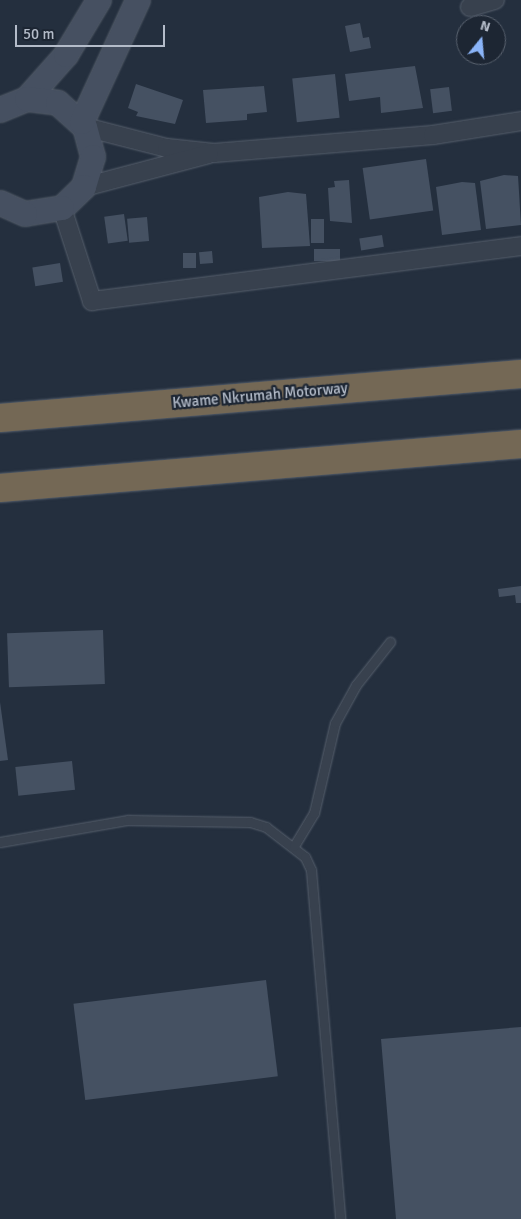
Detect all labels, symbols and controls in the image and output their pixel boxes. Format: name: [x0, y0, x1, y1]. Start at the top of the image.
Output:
scale bar: [18, 15, 168, 47]
north arrow: [456, 15, 506, 65]
text: N: [478, 17, 492, 36]
text: 50 m: [23, 25, 54, 43]
street label: Kwame Nkrumah Motorway: [172, 379, 348, 413]

